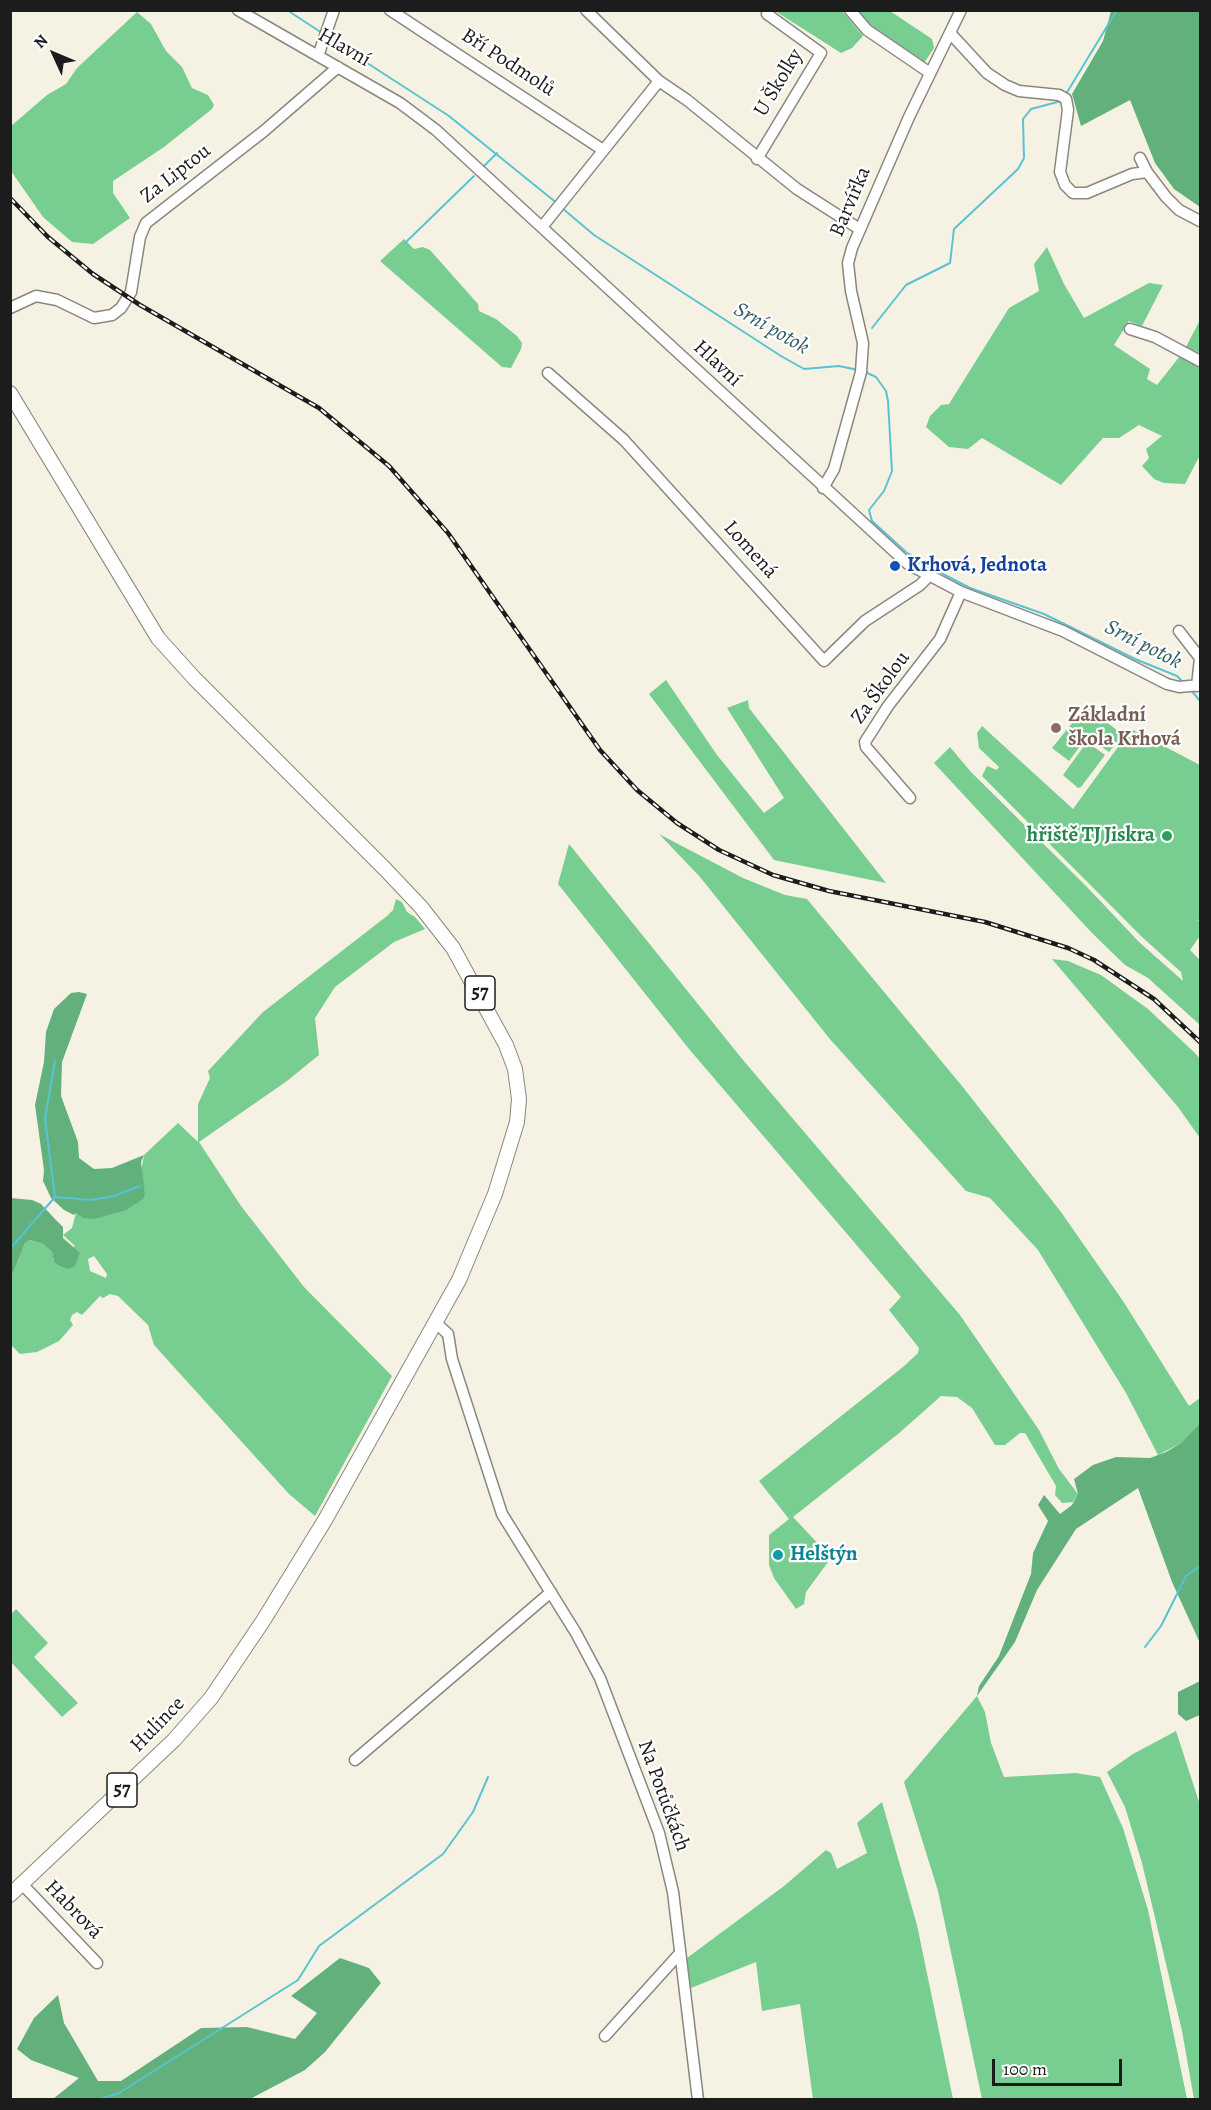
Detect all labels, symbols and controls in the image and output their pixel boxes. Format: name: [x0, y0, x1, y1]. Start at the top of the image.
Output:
street label: Hlavní: [313, 23, 375, 73]
street label: Bří Podmolů: [456, 23, 560, 103]
north arrow: [24, 24, 84, 84]
text: N: [29, 30, 53, 53]
street label: U Školky: [749, 44, 809, 122]
street label: Za Liptou: [136, 139, 216, 209]
street label: Barvířka: [825, 163, 877, 241]
water label: Srní potok: [728, 297, 814, 361]
street label: Hlavní: [688, 335, 746, 393]
street label: Lomená: [717, 516, 783, 584]
place label: Krhová, Jednota: [907, 553, 1047, 579]
marker: Krhová, Jednota: [888, 559, 902, 573]
water label: Srní potok: [1100, 614, 1186, 676]
street label: Za Školou: [846, 647, 916, 729]
place label: Základní škola Krhová: [1068, 703, 1181, 753]
marker: Základní škola Krhová: [1049, 721, 1063, 735]
place label: hřiště TJ Jiskra: [1027, 823, 1155, 849]
marker: hřiště TJ Jiskra: [1160, 829, 1174, 843]
road number: 57: [465, 976, 495, 1010]
place label: Helštýn: [790, 1542, 857, 1568]
marker: Helštýn: [771, 1548, 785, 1562]
street label: Hulince: [125, 1692, 191, 1758]
street label: Na Potůčkách: [631, 1737, 695, 1855]
road number: 57: [107, 1773, 137, 1807]
street label: Habrová: [39, 1875, 107, 1945]
scale bar: [995, 2047, 1126, 2085]
text: 100 m: [1003, 2057, 1047, 2081]

